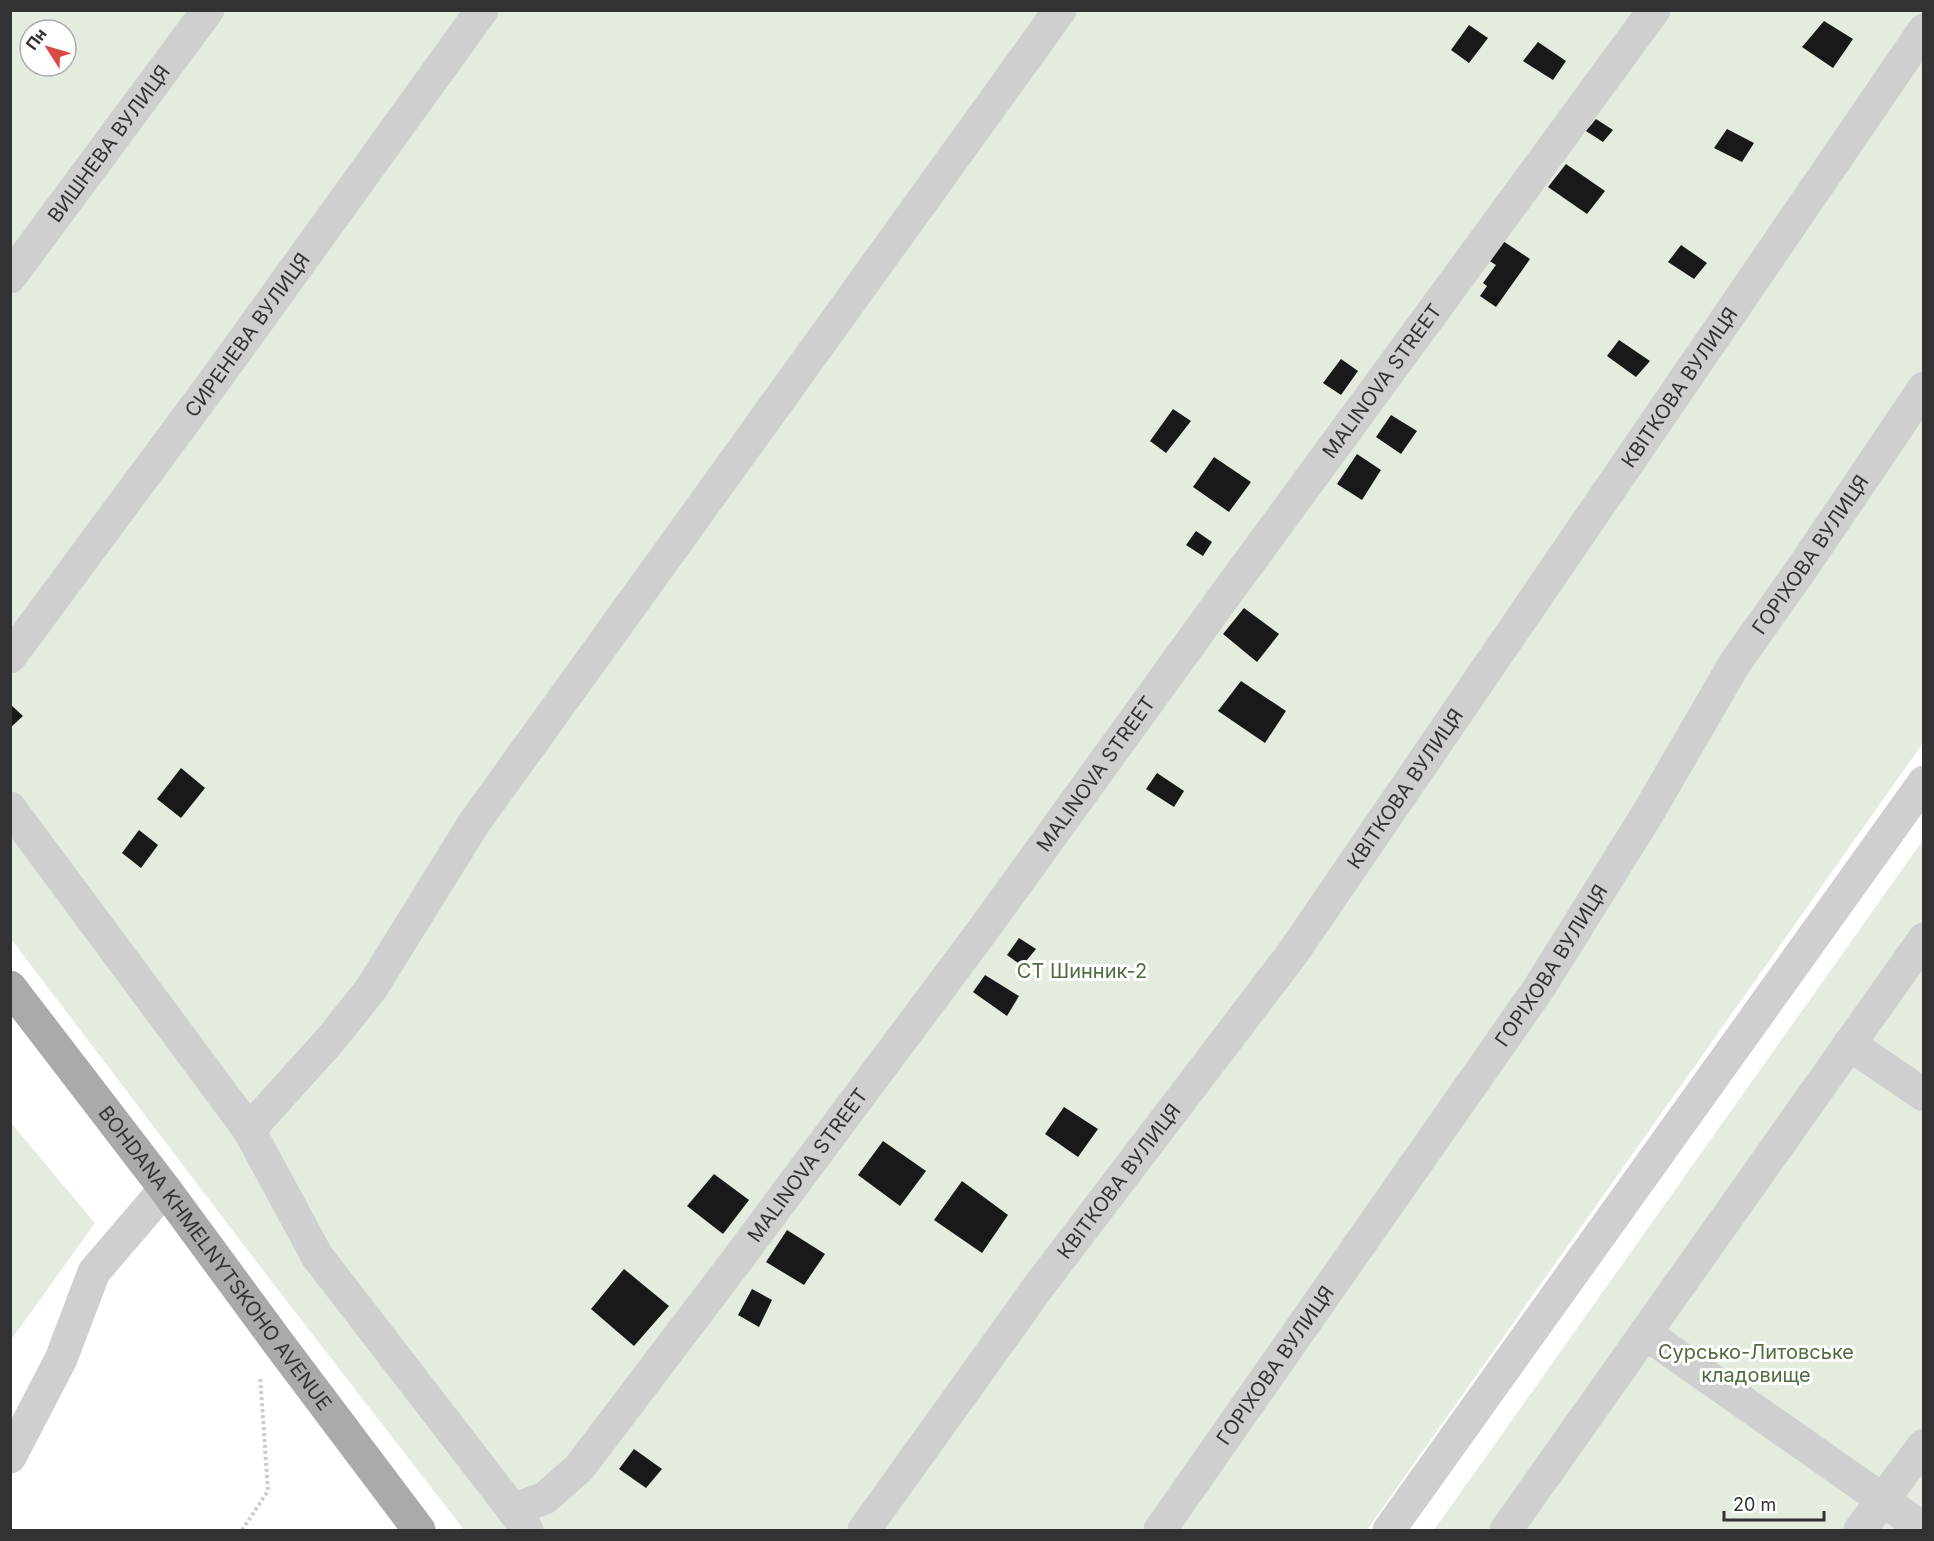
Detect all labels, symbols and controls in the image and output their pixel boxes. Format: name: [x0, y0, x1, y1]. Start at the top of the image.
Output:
north arrow: [18, 18, 78, 78]
text: Пн: [21, 24, 51, 54]
street label: ВИШНЕВА ВУЛИЦЯ: [43, 60, 175, 227]
street label: СИРЕНЕВА ВУЛИЦЯ: [180, 248, 315, 422]
street label: MALINOVA STREET: [1317, 299, 1447, 463]
street label: КВІТКОВА ВУЛИЦЯ: [1616, 303, 1743, 472]
street label: ГОРІХОВА ВУЛИЦЯ: [1747, 470, 1874, 639]
street label: MALINOVA STREET: [1032, 692, 1160, 856]
street label: КВІТКОВА ВУЛИЦЯ: [1342, 704, 1468, 873]
street label: ГОРІХОВА ВУЛИЦЯ: [1490, 880, 1613, 1051]
park label: СТ Шинник-2: [1017, 959, 1147, 983]
street label: MALINOVA STREET: [743, 1084, 873, 1247]
street label: КВІТКОВА ВУЛИЦЯ: [1052, 1099, 1185, 1263]
street label: BOHDANA KHMELNYTSKOHO AVENUE: [94, 1101, 337, 1415]
street label: ГОРІХОВА ВУЛИЦЯ: [1211, 1281, 1339, 1449]
park label: Сурсько-Литовське кладовище: [1658, 1340, 1854, 1387]
scale bar: [1724, 1484, 1824, 1522]
text: 20 m: [1733, 1494, 1776, 1515]

